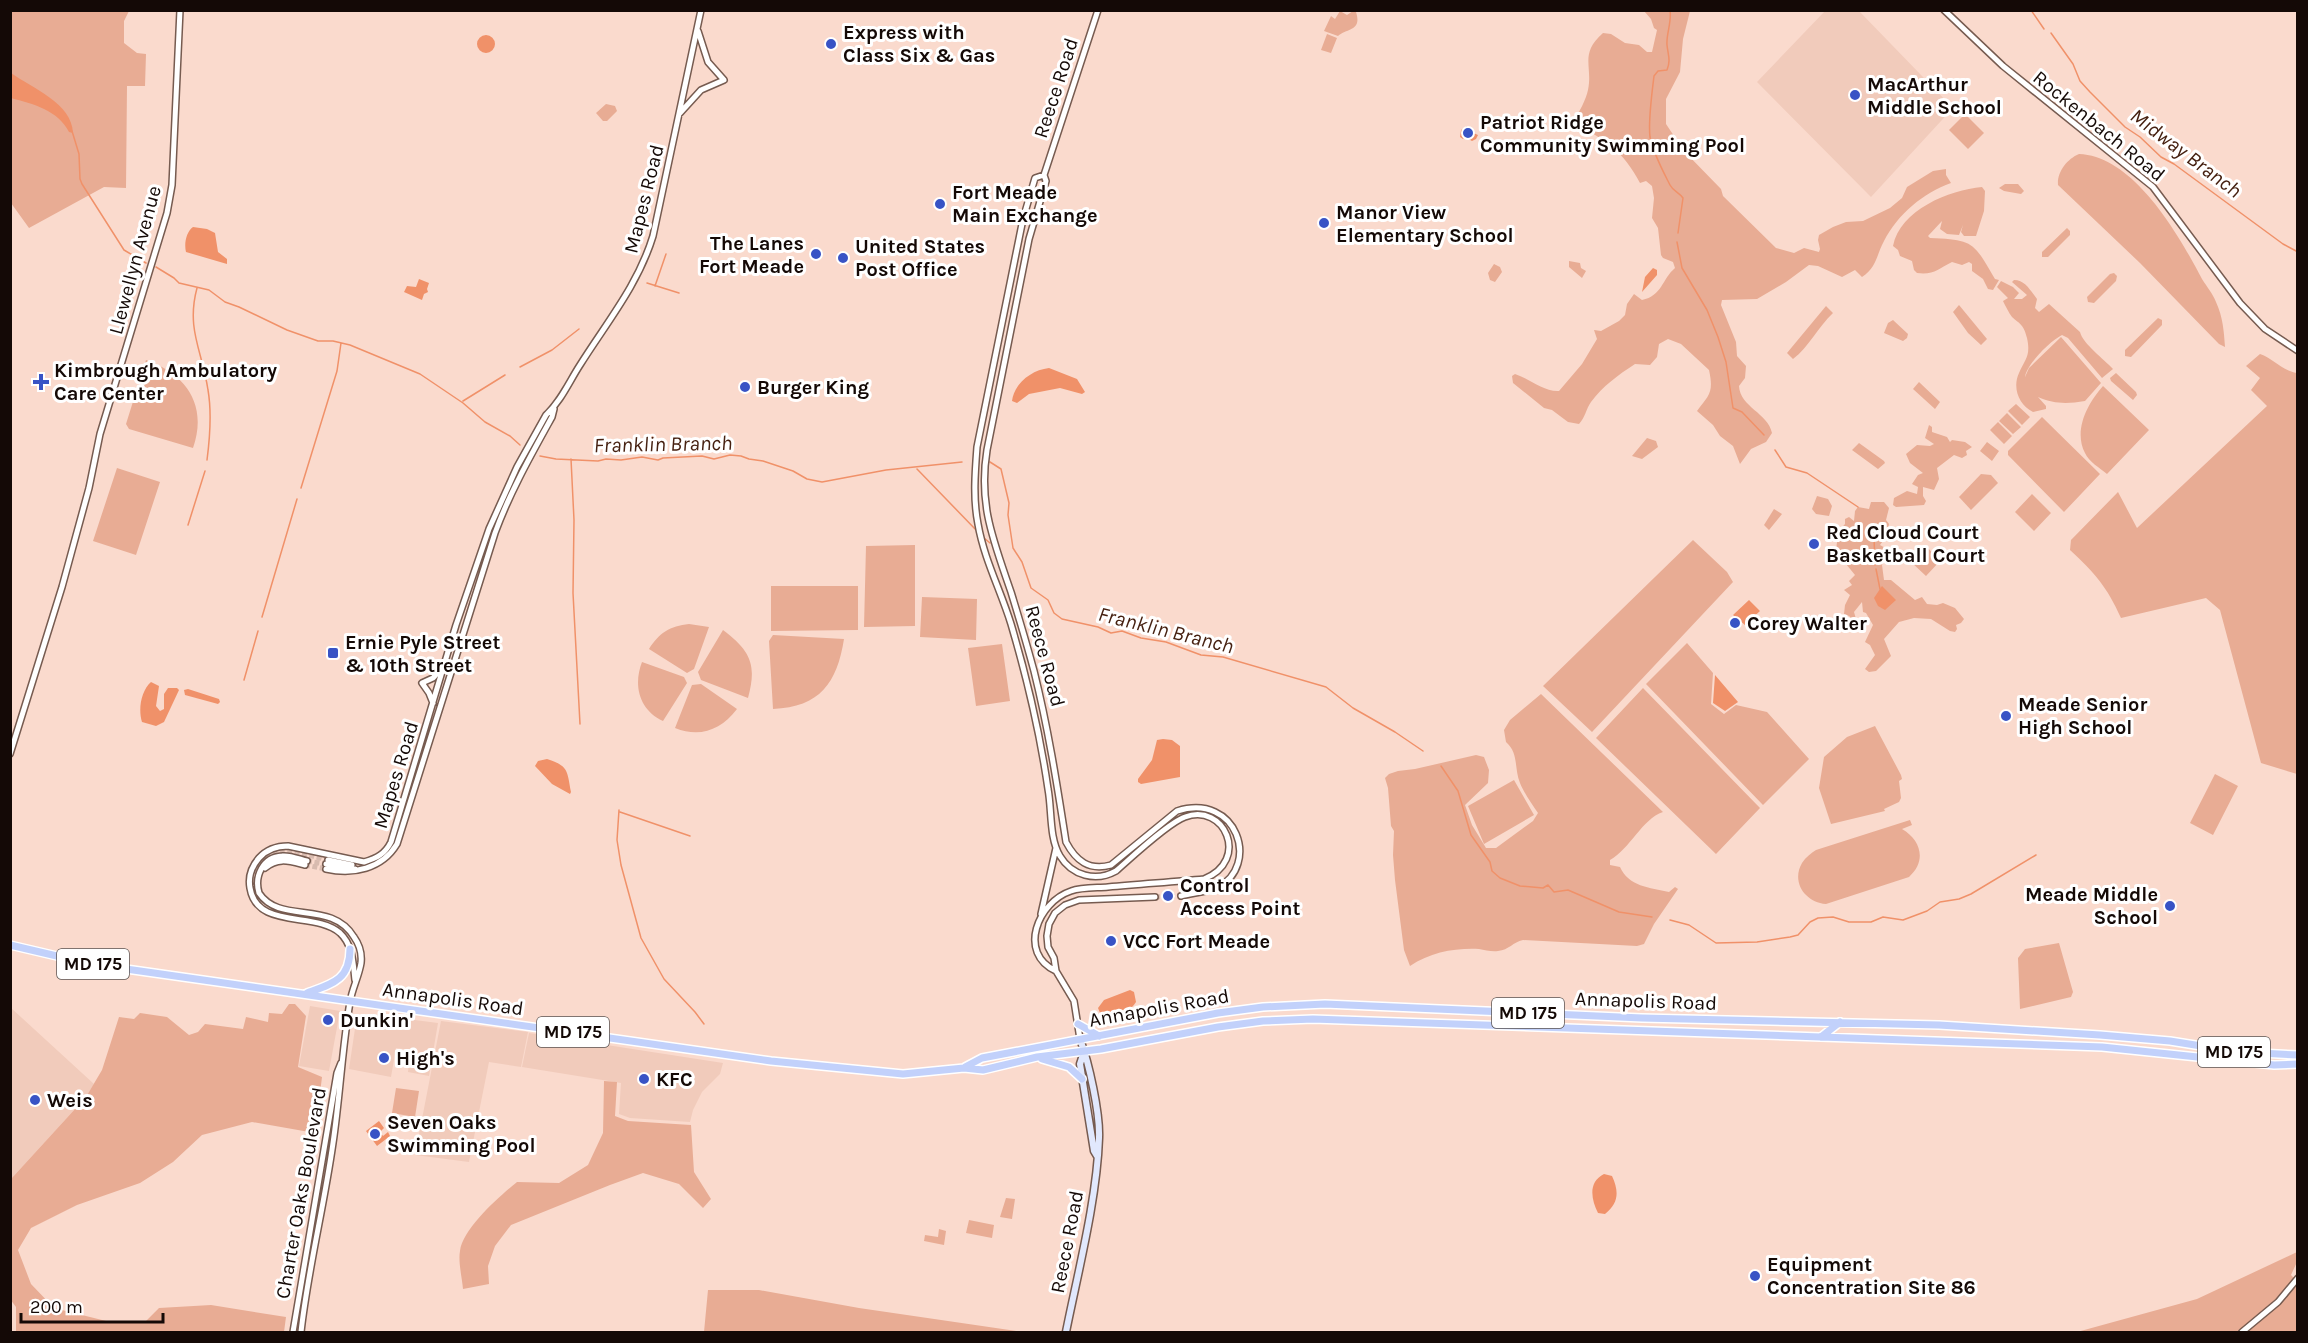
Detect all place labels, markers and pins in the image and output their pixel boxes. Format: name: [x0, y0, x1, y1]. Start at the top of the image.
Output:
place label: Express with Class Six & Gas: [843, 21, 995, 67]
marker: Express with Class Six & Gas: [824, 37, 838, 51]
place label: MacArthur Middle School: [1867, 73, 2002, 119]
marker: MacArthur Middle School: [1848, 88, 1862, 102]
place label: Patriot Ridge Community Swimming Pool: [1480, 111, 1745, 157]
marker: Patriot Ridge Community Swimming Pool: [1461, 126, 1475, 140]
place label: Fort Meade Main Exchange: [952, 181, 1098, 227]
marker: Fort Meade Main Exchange: [933, 197, 947, 211]
place label: Manor View Elementary School: [1336, 201, 1514, 247]
marker: Manor View Elementary School: [1317, 216, 1331, 230]
place label: The Lanes Fort Meade: [699, 232, 804, 278]
place label: United States Post Office: [855, 235, 985, 281]
marker: The Lanes Fort Meade: [809, 247, 823, 261]
marker: United States Post Office: [836, 251, 850, 265]
place label: Kimbrough Ambulatory Care Center: [54, 359, 277, 405]
marker: Kimbrough Ambulatory Care Center: [32, 373, 50, 391]
place label: Burger King: [757, 376, 869, 399]
marker: Burger King: [738, 380, 752, 394]
place label: Red Cloud Court Basketball Court: [1826, 521, 1985, 567]
marker: Red Cloud Court Basketball Court: [1807, 537, 1821, 551]
place label: Corey Walter: [1747, 612, 1867, 635]
marker: Corey Walter: [1728, 616, 1742, 630]
place label: Ernie Pyle Street & 10th Street: [345, 631, 500, 677]
marker: Ernie Pyle Street & 10th Street: [326, 646, 340, 660]
place label: Meade Senior High School: [2018, 693, 2147, 739]
marker: Meade Senior High School: [1999, 709, 2013, 723]
place label: Control Access Point: [1180, 874, 1300, 920]
place label: Meade Middle School: [2025, 883, 2158, 929]
marker: Control Access Point: [1161, 889, 1175, 903]
marker: Meade Middle School: [2163, 899, 2177, 913]
place label: VCC Fort Meade: [1123, 930, 1270, 953]
marker: VCC Fort Meade: [1104, 934, 1118, 948]
place label: Dunkin': [340, 1009, 413, 1032]
marker: Dunkin': [321, 1013, 335, 1027]
place label: High's: [396, 1047, 455, 1070]
marker: High's: [377, 1051, 391, 1065]
place label: KFC: [656, 1068, 693, 1091]
marker: KFC: [637, 1072, 651, 1086]
place label: Weis: [47, 1089, 93, 1112]
marker: Weis: [28, 1093, 42, 1107]
place label: Seven Oaks Swimming Pool: [387, 1111, 536, 1157]
marker: Seven Oaks Swimming Pool: [368, 1127, 382, 1141]
place label: Equipment Concentration Site 86: [1767, 1253, 1976, 1299]
marker: Equipment Concentration Site 86: [1748, 1269, 1762, 1283]

